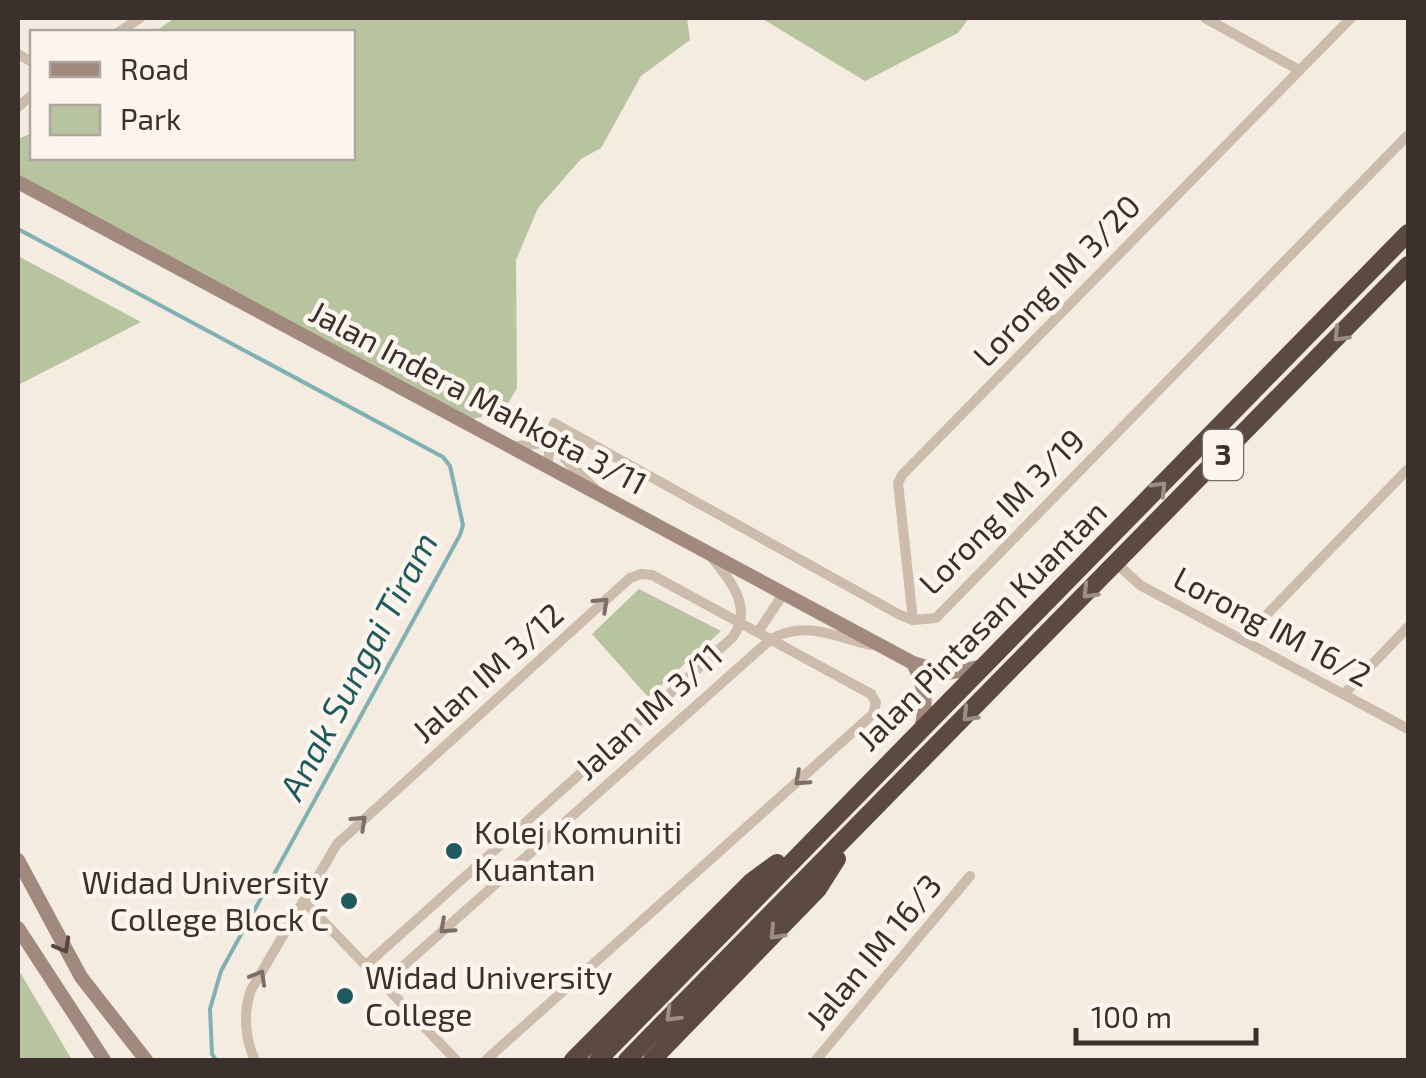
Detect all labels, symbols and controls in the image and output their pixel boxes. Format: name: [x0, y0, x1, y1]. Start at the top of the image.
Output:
legend: [30, 30, 355, 160]
text: Road: [120, 50, 189, 86]
text: Park: [120, 100, 181, 136]
street label: Lorong IM 3/20: [964, 186, 1147, 373]
street label: Jalan Indera Mahkota 3/11: [304, 291, 654, 501]
one-way arrow: [1334, 323, 1352, 341]
street label: Lorong IM 3/19: [910, 420, 1091, 601]
road number: 3: [1203, 430, 1243, 480]
one-way arrow: [1148, 481, 1166, 500]
street label: Jalan Pintasan Kuantan: [848, 492, 1113, 757]
water label: Anak Sungai Tiram: [268, 524, 445, 807]
street label: Lorong IM 16/2: [1168, 557, 1378, 693]
one-way arrow: [1083, 581, 1101, 599]
street label: Jalan IM 3/12: [403, 594, 570, 749]
one-way arrow: [590, 598, 608, 616]
street label: Jalan IM 3/11: [566, 635, 729, 786]
one-way arrow: [963, 703, 981, 721]
one-way arrow: [794, 767, 813, 785]
place label: Kolej Komuniti Kuantan: [474, 812, 682, 887]
one-way arrow: [348, 816, 367, 834]
marker: Kolej Komuniti Kuantan: [443, 840, 465, 862]
place label: Widad University College Block C: [81, 862, 329, 937]
street label: Jalan IM 16/3: [797, 866, 948, 1036]
marker: Widad University College Block C: [338, 890, 360, 912]
one-way arrow: [439, 915, 458, 933]
one-way arrow: [770, 922, 788, 940]
one-way arrow: [50, 935, 70, 953]
place label: Widad University College: [365, 957, 613, 1032]
one-way arrow: [247, 970, 266, 988]
scale bar: [1076, 983, 1256, 1045]
marker: Widad University College: [334, 985, 356, 1007]
text: 100 m: [1091, 998, 1172, 1034]
one-way arrow: [666, 1003, 684, 1021]

